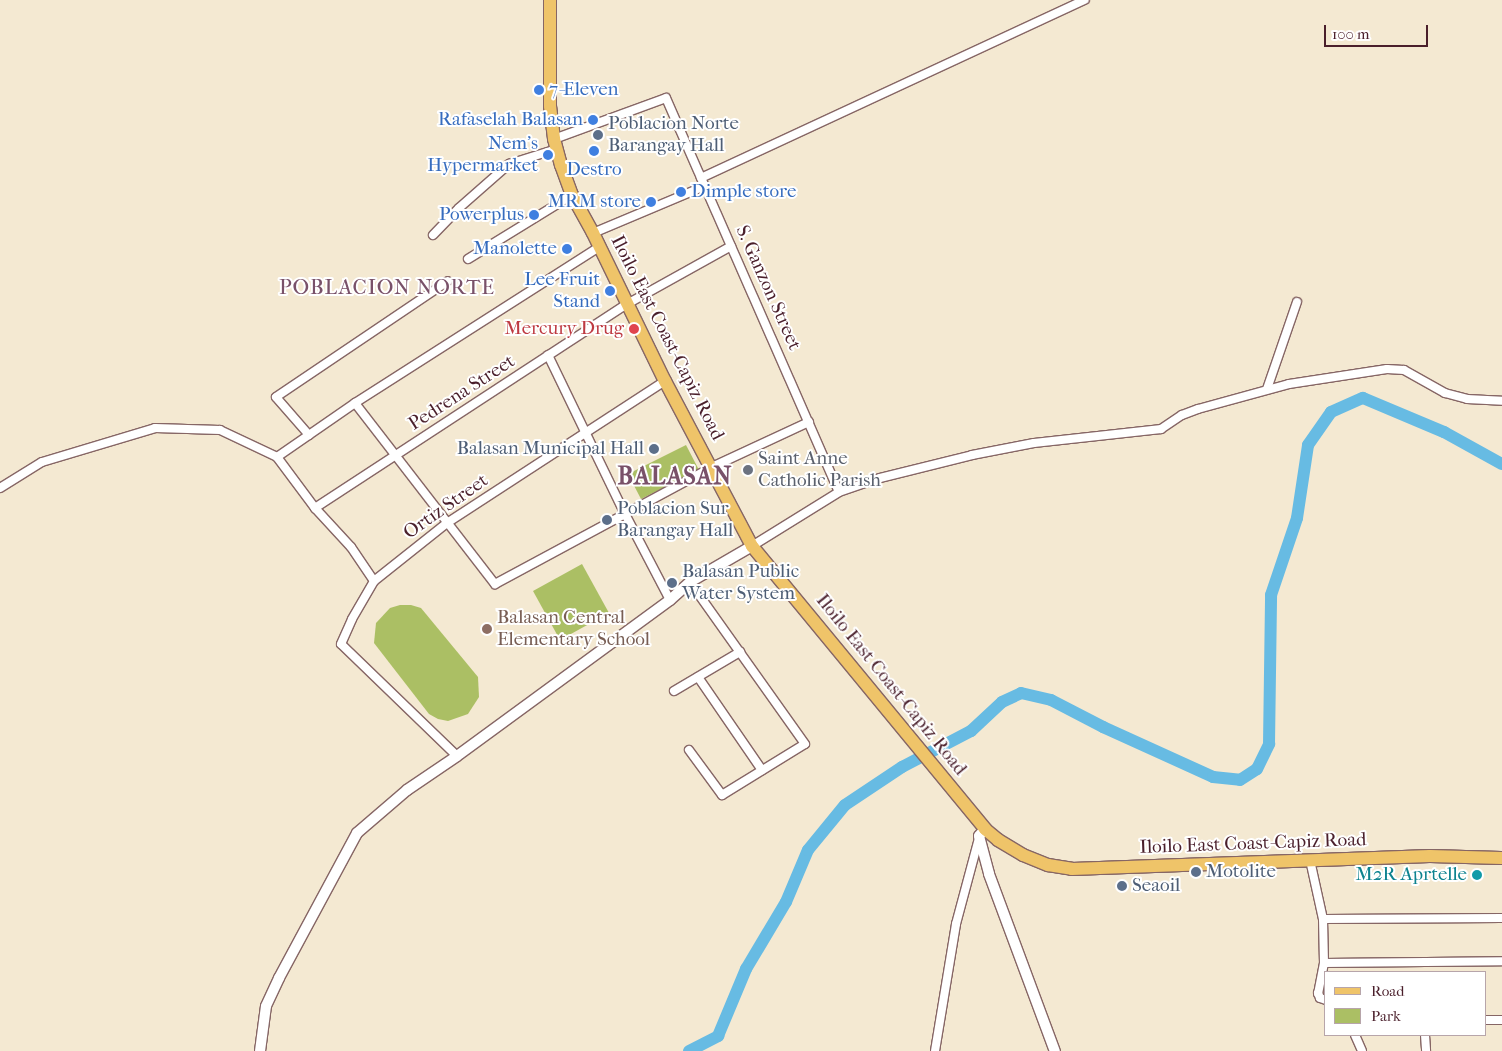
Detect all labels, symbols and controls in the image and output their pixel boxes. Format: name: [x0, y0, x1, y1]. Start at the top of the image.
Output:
scale bar: [1327, 15, 1431, 47]
text: 100 m: [1332, 25, 1370, 43]
place label: 7-Eleven: [549, 79, 619, 101]
marker: 7-Eleven: [533, 84, 545, 96]
place label: Rafaselah Balasan: [438, 109, 583, 131]
place label: Poblacion Norte Barangay Hall: [608, 113, 739, 157]
marker: Rafaselah Balasan: [587, 114, 599, 126]
marker: Poblacion Norte Barangay Hall: [592, 129, 604, 141]
place label: Nem's Hypermarket: [427, 133, 538, 177]
marker: Destro: [588, 145, 600, 157]
marker: Nem's Hypermarket: [542, 149, 554, 161]
place label: Destro: [566, 159, 622, 181]
place label: Dimple store: [691, 181, 796, 203]
marker: Dimple store: [675, 186, 687, 198]
place label: MRM store: [548, 191, 641, 213]
marker: MRM store: [645, 196, 657, 208]
place label: Powerplus: [439, 204, 524, 226]
marker: Powerplus: [528, 209, 540, 221]
street label: S. Ganzon Street: [730, 222, 806, 354]
street label: Iloilo East Coast-Capiz Road: [605, 232, 729, 444]
place label: Manolette: [473, 238, 557, 260]
marker: Manolette: [561, 243, 573, 255]
place label: Lee Fruit Stand: [524, 269, 600, 313]
district label: POBLACION NORTE: [277, 274, 497, 300]
marker: Lee Fruit Stand: [604, 285, 616, 297]
place label: Mercury Drug: [504, 318, 624, 340]
marker: Mercury Drug: [628, 323, 640, 335]
street label: Pedrena Street: [405, 350, 519, 436]
place label: Balasan Municipal Hall: [457, 438, 644, 460]
marker: Balasan Municipal Hall: [648, 443, 660, 455]
place label: Saint Anne Catholic Parish: [758, 448, 881, 492]
district label: BALASAN: [617, 463, 733, 491]
marker: Saint Anne Catholic Parish: [742, 464, 754, 476]
street label: Ortiz Street: [399, 469, 493, 545]
place label: Poblacion Sur Barangay Hall: [617, 498, 733, 542]
marker: Poblacion Sur Barangay Hall: [601, 514, 613, 526]
place label: Balasan Public Water System: [682, 561, 799, 605]
marker: Balasan Public Water System: [666, 577, 678, 589]
street label: Iloilo East Coast-Capiz Road: [811, 590, 971, 780]
place label: Balasan Central Elementary School: [497, 607, 650, 651]
marker: Balasan Central Elementary School: [481, 623, 493, 635]
street label: Iloilo East Coast-Capiz Road: [1139, 829, 1367, 859]
place label: Motolite: [1206, 861, 1276, 883]
place label: M2R Aprtelle: [1355, 864, 1467, 886]
marker: Motolite: [1190, 866, 1202, 878]
marker: M2R Aprtelle: [1471, 869, 1483, 881]
place label: Seaoil: [1132, 875, 1180, 897]
marker: Seaoil: [1116, 880, 1128, 892]
legend: [1324, 971, 1487, 1036]
text: Road: [1371, 982, 1404, 1000]
text: Park: [1371, 1007, 1401, 1025]

